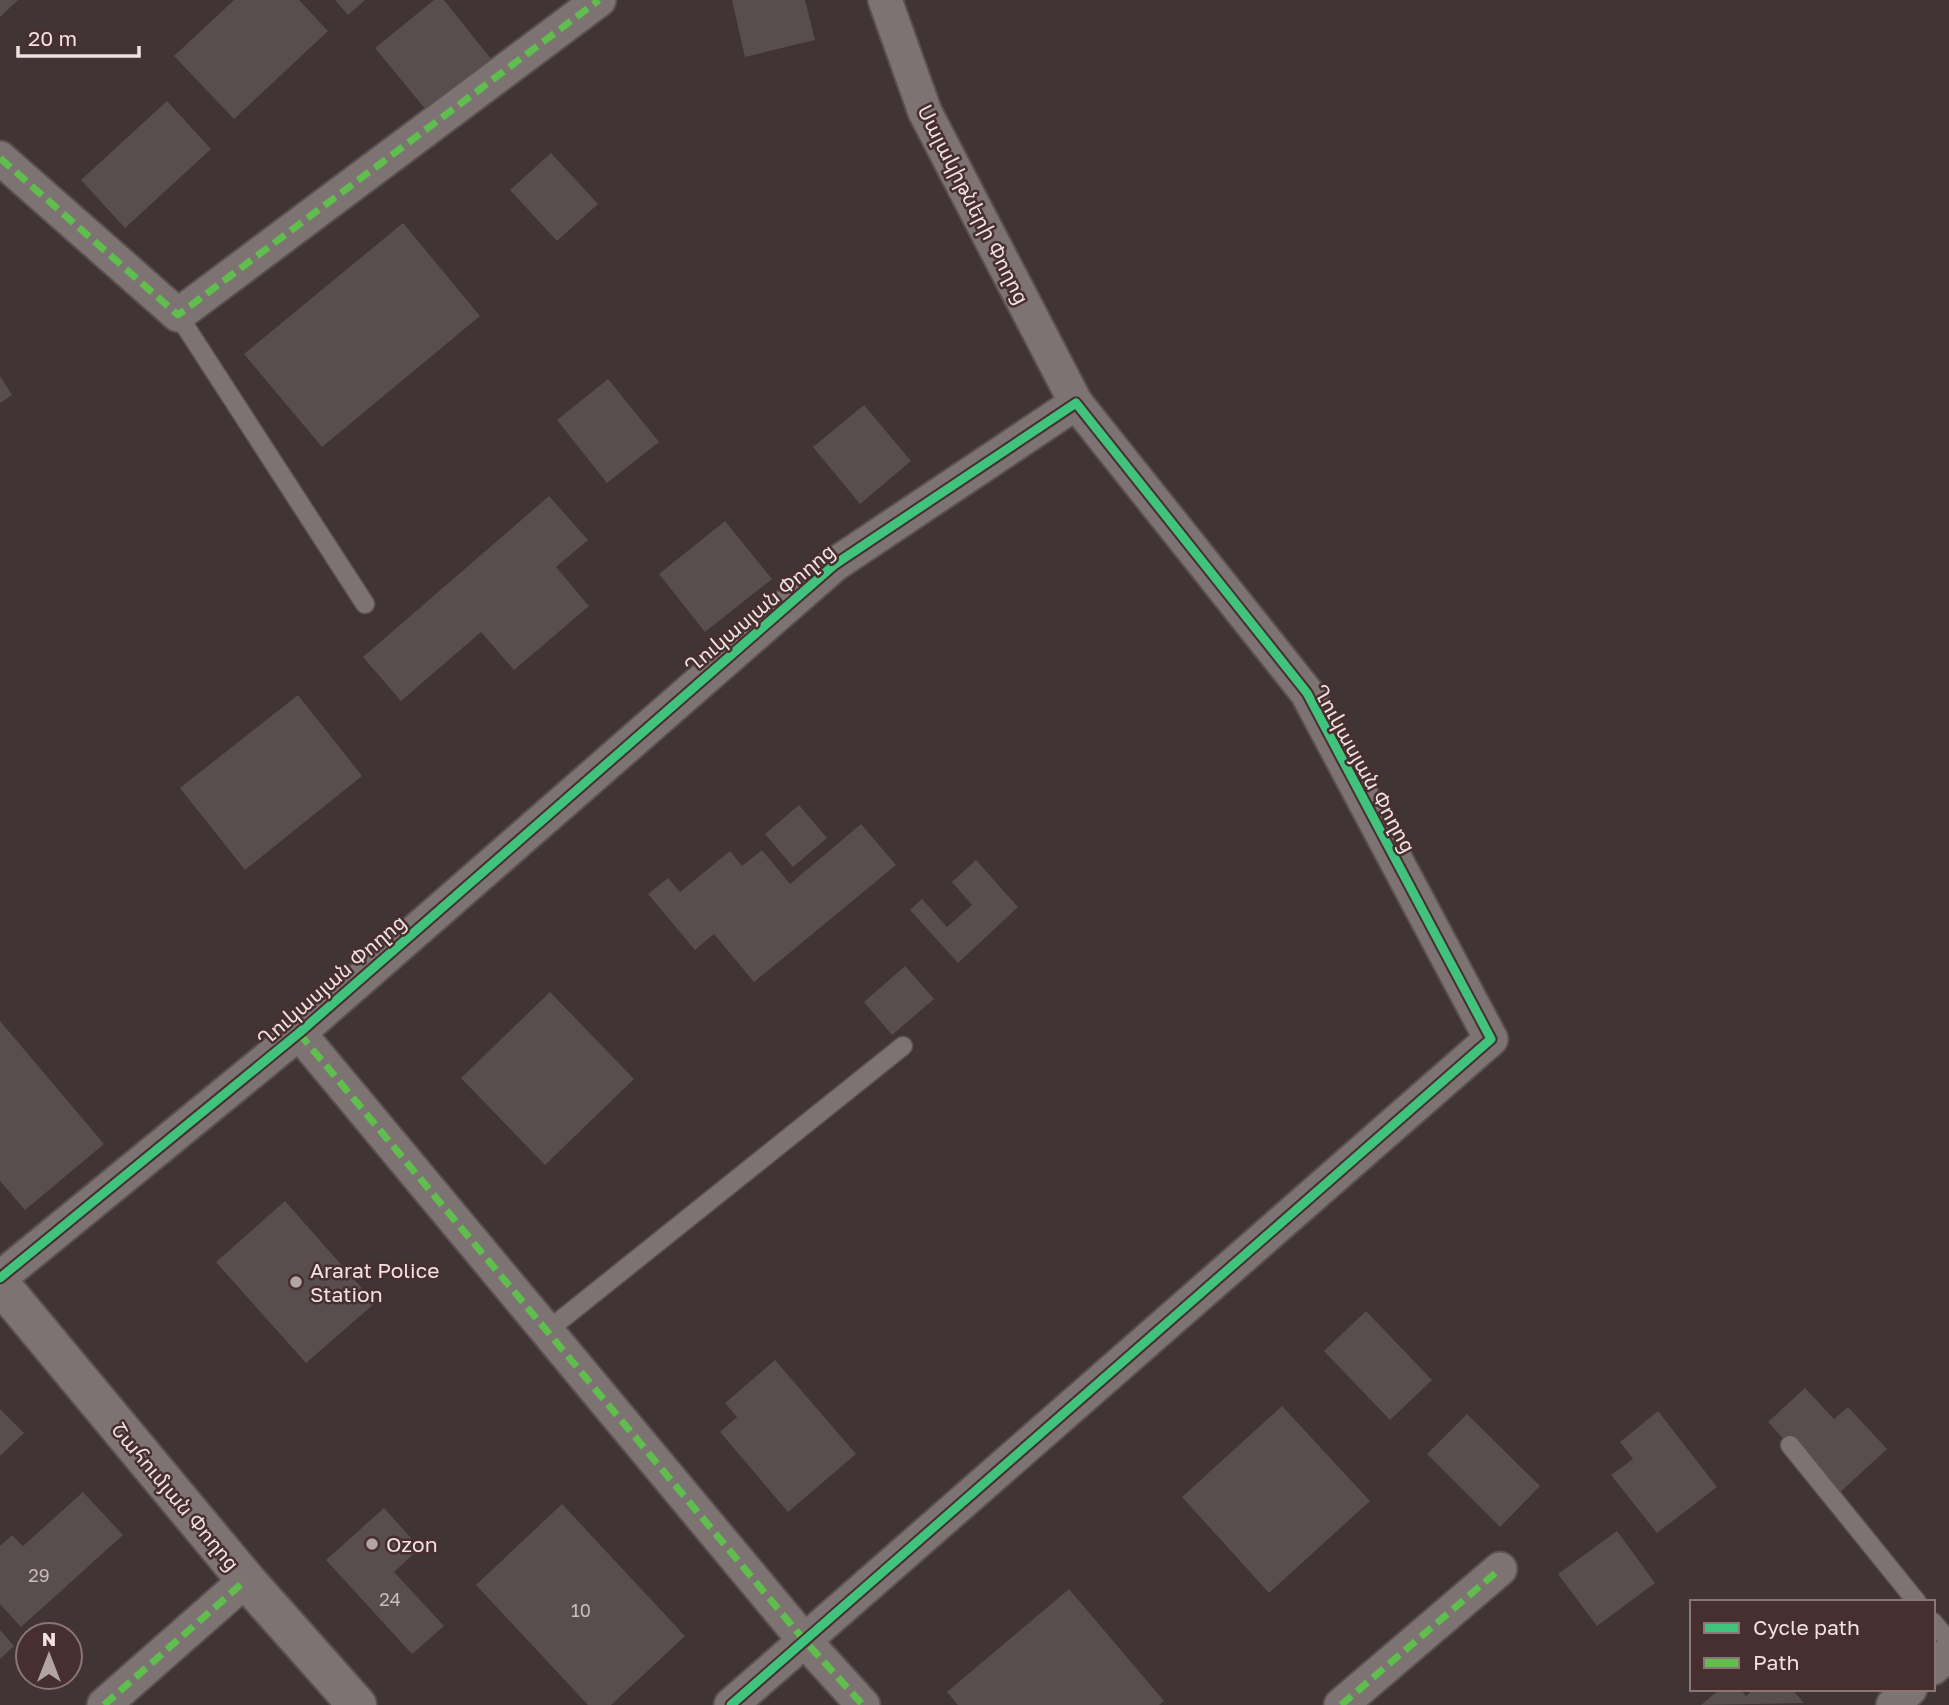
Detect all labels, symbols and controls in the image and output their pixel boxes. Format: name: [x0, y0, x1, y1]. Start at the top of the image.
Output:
scale bar: [18, 14, 138, 58]
text: 20 m: [28, 25, 77, 51]
street label: Սալակիթների Փողոց: [912, 100, 1036, 308]
street label: Ղուկասյան Փողոց: [678, 537, 840, 679]
street label: Ղուկասյան Փողոց: [1308, 679, 1422, 857]
street label: Ղուկասյան Փողոց: [251, 908, 411, 1052]
place label: Ararat Police Station: [310, 1257, 439, 1307]
marker: Ararat Police Station: [288, 1274, 304, 1290]
street label: Շահումյան Փողոց: [106, 1417, 246, 1575]
place label: Ozon: [386, 1531, 438, 1557]
marker: Ozon: [364, 1536, 380, 1552]
house number: 29: [28, 1564, 50, 1586]
house number: 24: [379, 1588, 401, 1610]
house number: 10: [571, 1599, 591, 1621]
legend: [1690, 1600, 1935, 1691]
text: Cycle path: [1753, 1614, 1860, 1640]
north arrow: [14, 1621, 84, 1691]
text: N: [42, 1627, 56, 1650]
text: Path: [1753, 1649, 1800, 1675]

